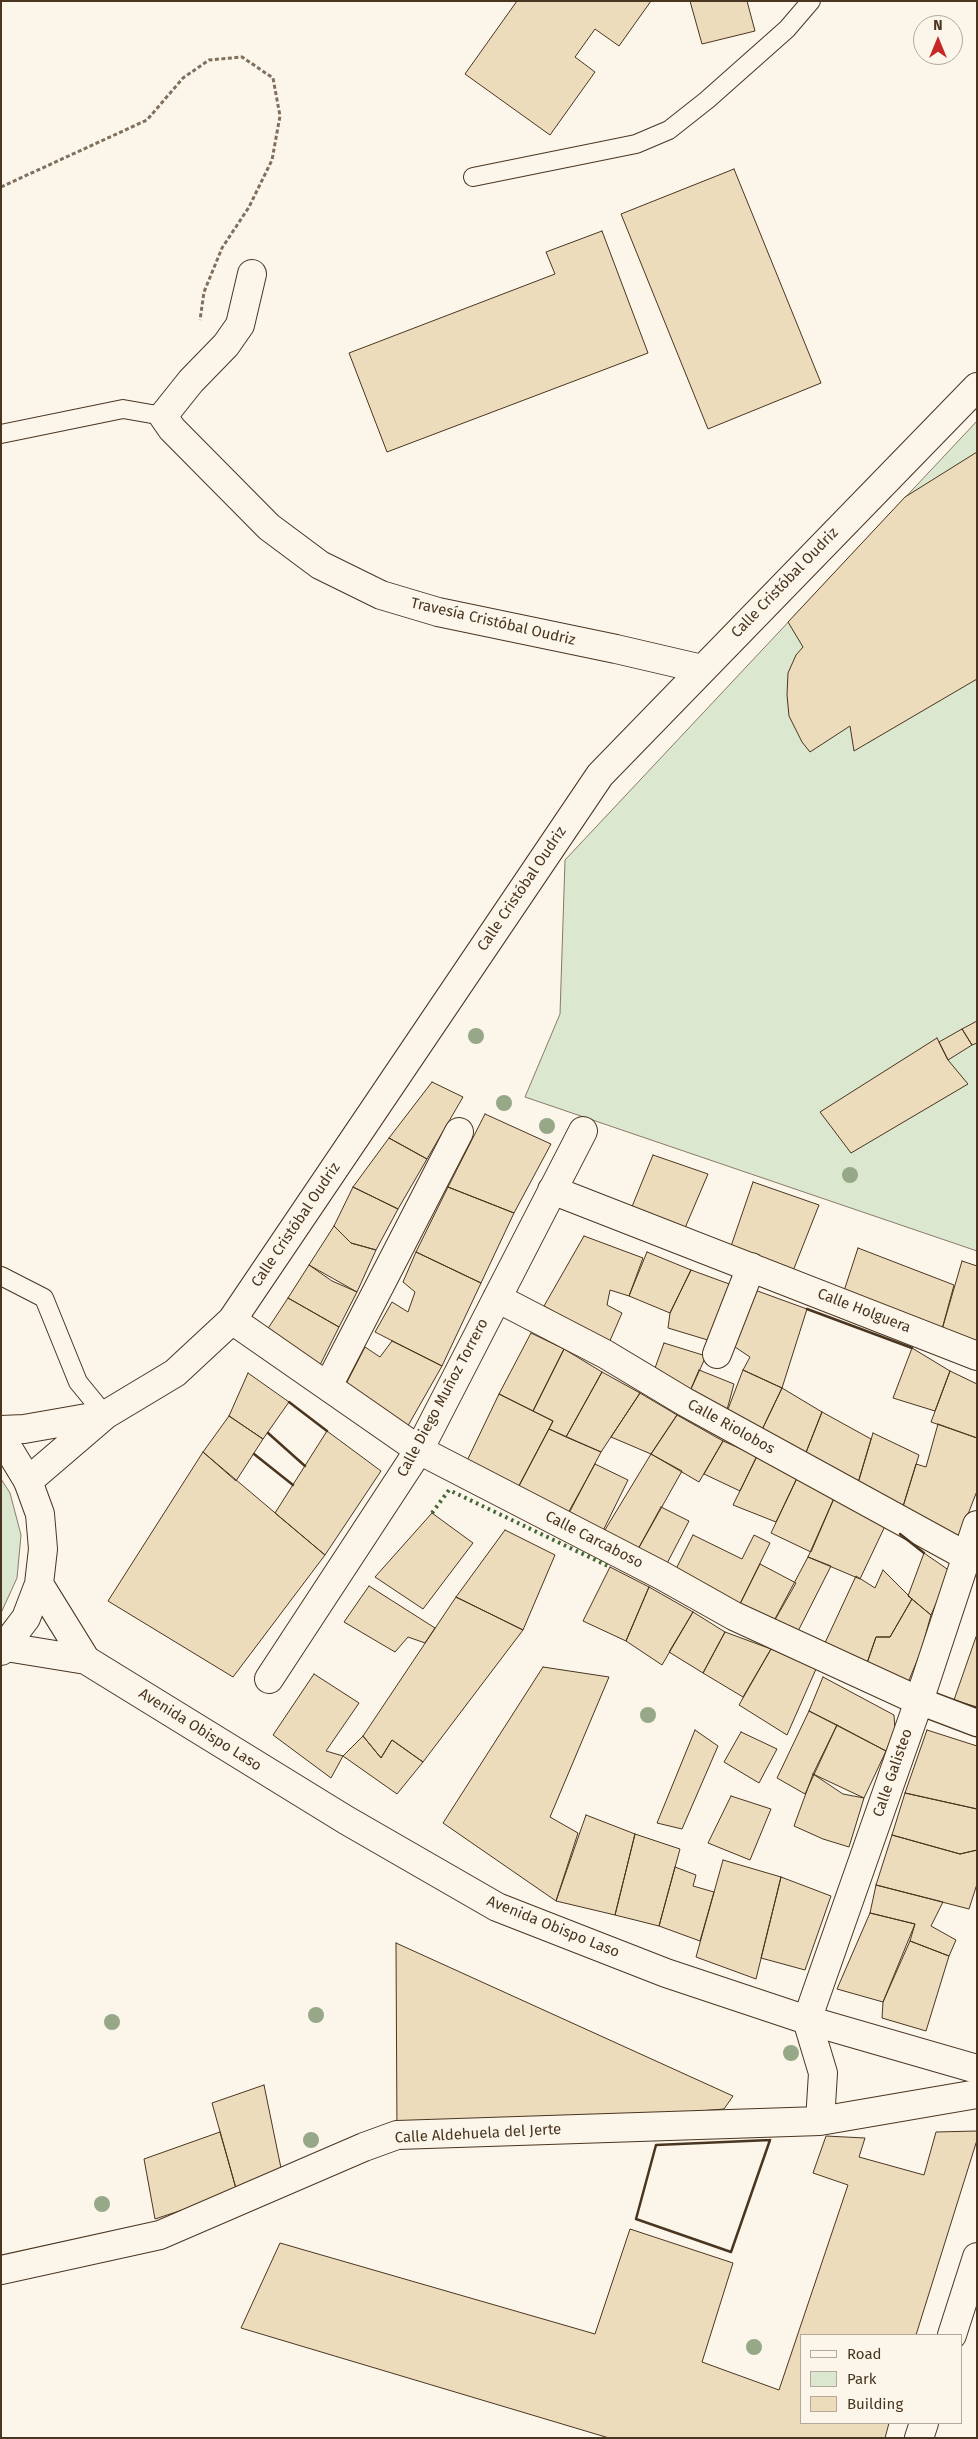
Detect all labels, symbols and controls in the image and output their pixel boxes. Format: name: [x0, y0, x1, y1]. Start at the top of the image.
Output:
north arrow: [913, 15, 963, 65]
text: N: [933, 17, 943, 34]
street label: Calle Cristóbal Oudriz: [728, 524, 842, 642]
street label: Travesía Cristóbal Oudriz: [409, 594, 577, 650]
street label: Calle Cristóbal Oudriz: [474, 823, 570, 955]
street label: Calle Cristóbal Oudriz: [248, 1159, 344, 1291]
street label: Calle Holguera: [815, 1285, 913, 1337]
street label: Calle Diego Muñoz Torrero: [394, 1316, 492, 1480]
street label: Calle Riolobos: [684, 1396, 778, 1458]
street label: Calle Carcaboso: [542, 1508, 646, 1572]
street label: Avenida Obispo Laso: [135, 1685, 265, 1775]
street label: Calle Galisteo: [869, 1726, 917, 1820]
street label: Avenida Obispo Laso: [484, 1892, 622, 1962]
street label: Calle Aldehuela del Jerte: [394, 2121, 562, 2147]
legend: [800, 2334, 963, 2424]
text: Road: [847, 2345, 882, 2363]
text: Park: [847, 2370, 877, 2388]
text: Building: [847, 2395, 903, 2413]

